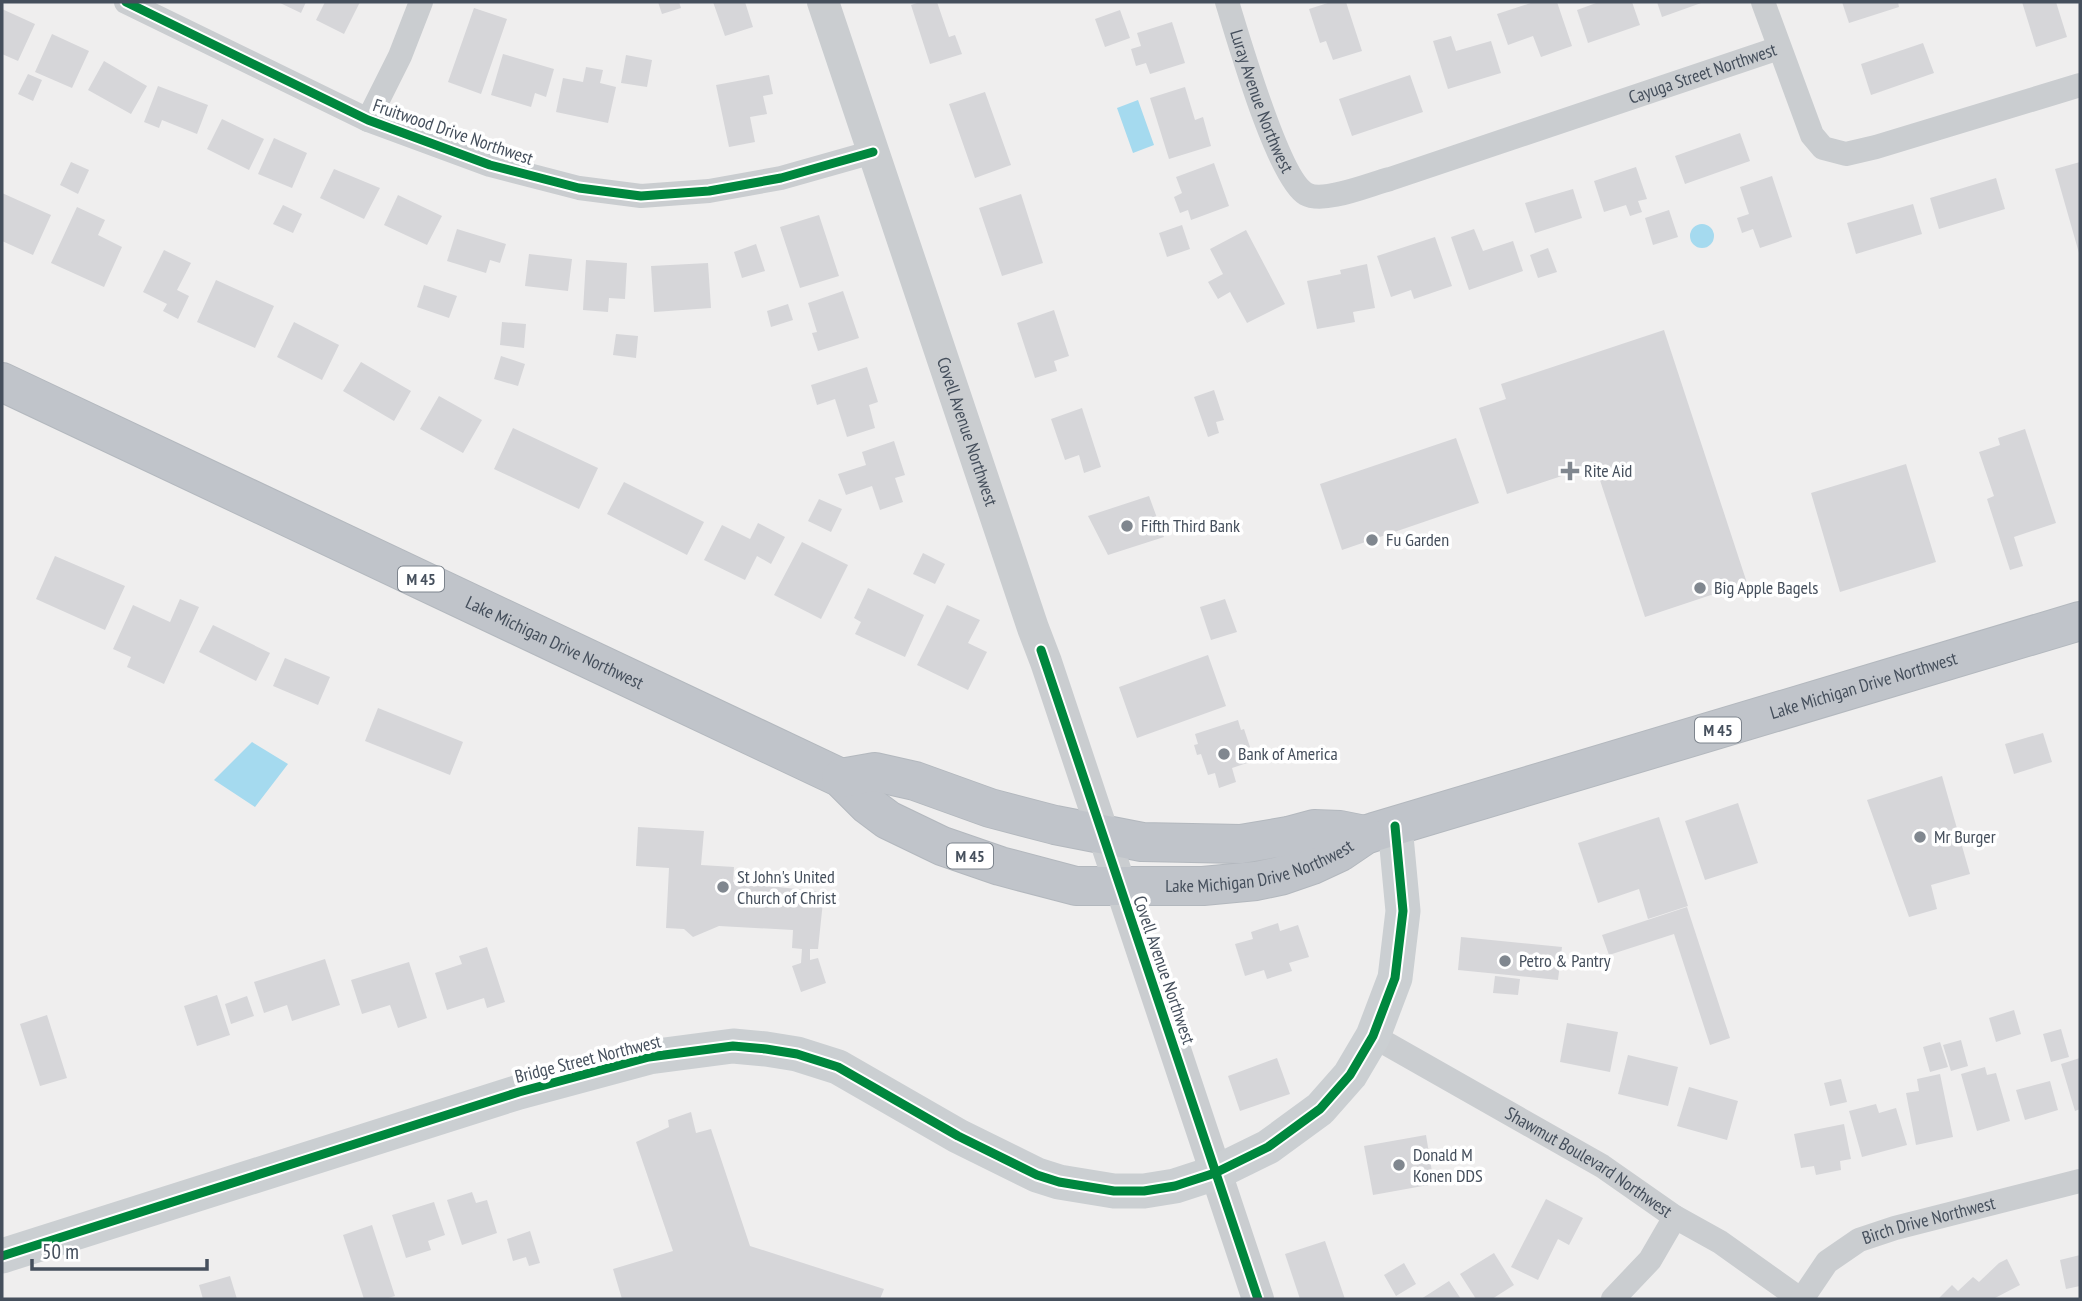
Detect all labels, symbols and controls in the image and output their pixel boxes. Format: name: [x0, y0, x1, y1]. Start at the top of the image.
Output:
street label: Luray Avenue Northwest: [1225, 27, 1299, 177]
street label: Cayuga Street Northwest: [1626, 38, 1779, 109]
street label: Fruitwood Drive Northwest: [370, 93, 536, 170]
street label: Covell Avenue Northwest: [932, 354, 1003, 509]
place label: Rite Aid: [1584, 459, 1632, 482]
marker: Rite Aid: [1562, 463, 1578, 479]
place label: Fifth Third Bank: [1141, 514, 1240, 537]
marker: Fifth Third Bank: [1119, 518, 1135, 534]
place label: Fu Garden: [1386, 528, 1449, 551]
marker: Fu Garden: [1364, 532, 1380, 548]
road number: M 45: [398, 566, 444, 592]
place label: Big Apple Bagels: [1714, 576, 1818, 599]
marker: Big Apple Bagels: [1692, 580, 1708, 596]
street label: Lake Michigan Drive Northwest: [462, 591, 647, 694]
street label: Lake Michigan Drive Northwest: [1767, 646, 1960, 724]
road number: M 45: [1695, 718, 1741, 743]
place label: Bank of America: [1238, 742, 1338, 765]
marker: Bank of America: [1216, 746, 1232, 762]
place label: Mr Burger: [1934, 825, 1996, 848]
marker: Mr Burger: [1912, 829, 1928, 845]
street label: Lake Michigan Drive Northwest: [1165, 834, 1358, 897]
road number: M 45: [947, 844, 993, 869]
place label: St John's United Church of Christ: [737, 865, 836, 909]
marker: St John's United Church of Christ: [715, 879, 731, 895]
street label: Covell Avenue Northwest: [1128, 893, 1201, 1047]
place label: Petro & Pantry: [1519, 949, 1611, 972]
marker: Petro & Pantry: [1497, 953, 1513, 969]
street label: Bridge Street Northwest: [512, 1029, 663, 1088]
street label: Shawmut Boulevard Northwest: [1501, 1101, 1677, 1223]
place label: Donald M Konen DDS: [1413, 1143, 1483, 1187]
marker: Donald M Konen DDS: [1391, 1157, 1407, 1173]
street label: Birch Drive Northwest: [1859, 1191, 1998, 1249]
scale bar: [32, 1228, 206, 1272]
text: 50 m: [42, 1238, 79, 1265]

